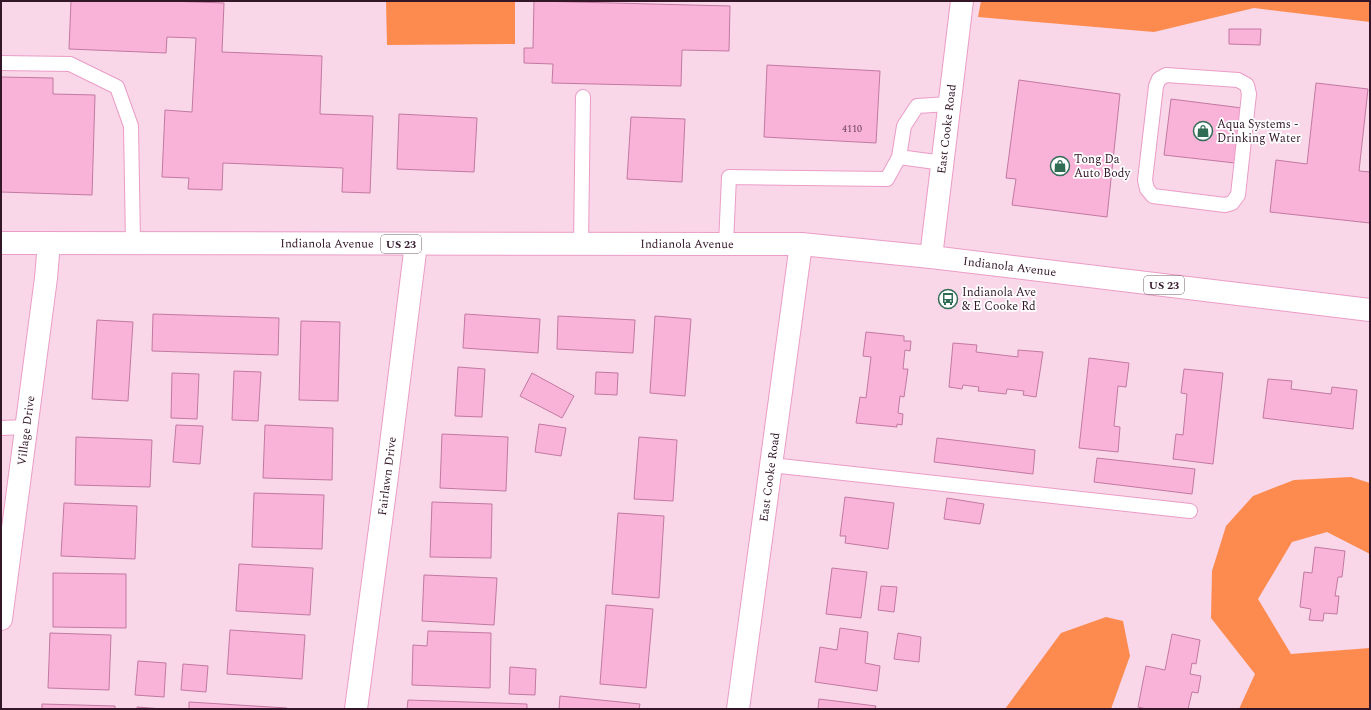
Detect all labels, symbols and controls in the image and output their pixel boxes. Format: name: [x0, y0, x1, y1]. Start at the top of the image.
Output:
street label: East Cooke Road: [932, 83, 961, 175]
place label: Aqua Systems - Drinking Water: [1217, 115, 1301, 148]
shop icon: Aqua Systems - Drinking Water: [1192, 120, 1214, 142]
house number: 4110: [842, 121, 862, 137]
place label: Tong Da Auto Body: [1074, 150, 1131, 183]
shop icon: Tong Da Auto Body: [1049, 155, 1071, 177]
street label: Indianola Avenue: [280, 234, 374, 253]
street label: Indianola Avenue: [640, 234, 734, 253]
road number: US 23: [381, 235, 421, 253]
street label: Indianola Avenue: [962, 251, 1058, 282]
road number: US 23: [1144, 276, 1184, 294]
place label: Indianola Ave & E Cooke Rd: [962, 283, 1036, 316]
bus stop icon: Indianola Ave & E Cooke Rd: [937, 288, 959, 310]
street label: Village Drive: [12, 394, 40, 467]
street label: East Cooke Road: [754, 431, 785, 523]
street label: Fairlawn Drive: [372, 435, 401, 517]

